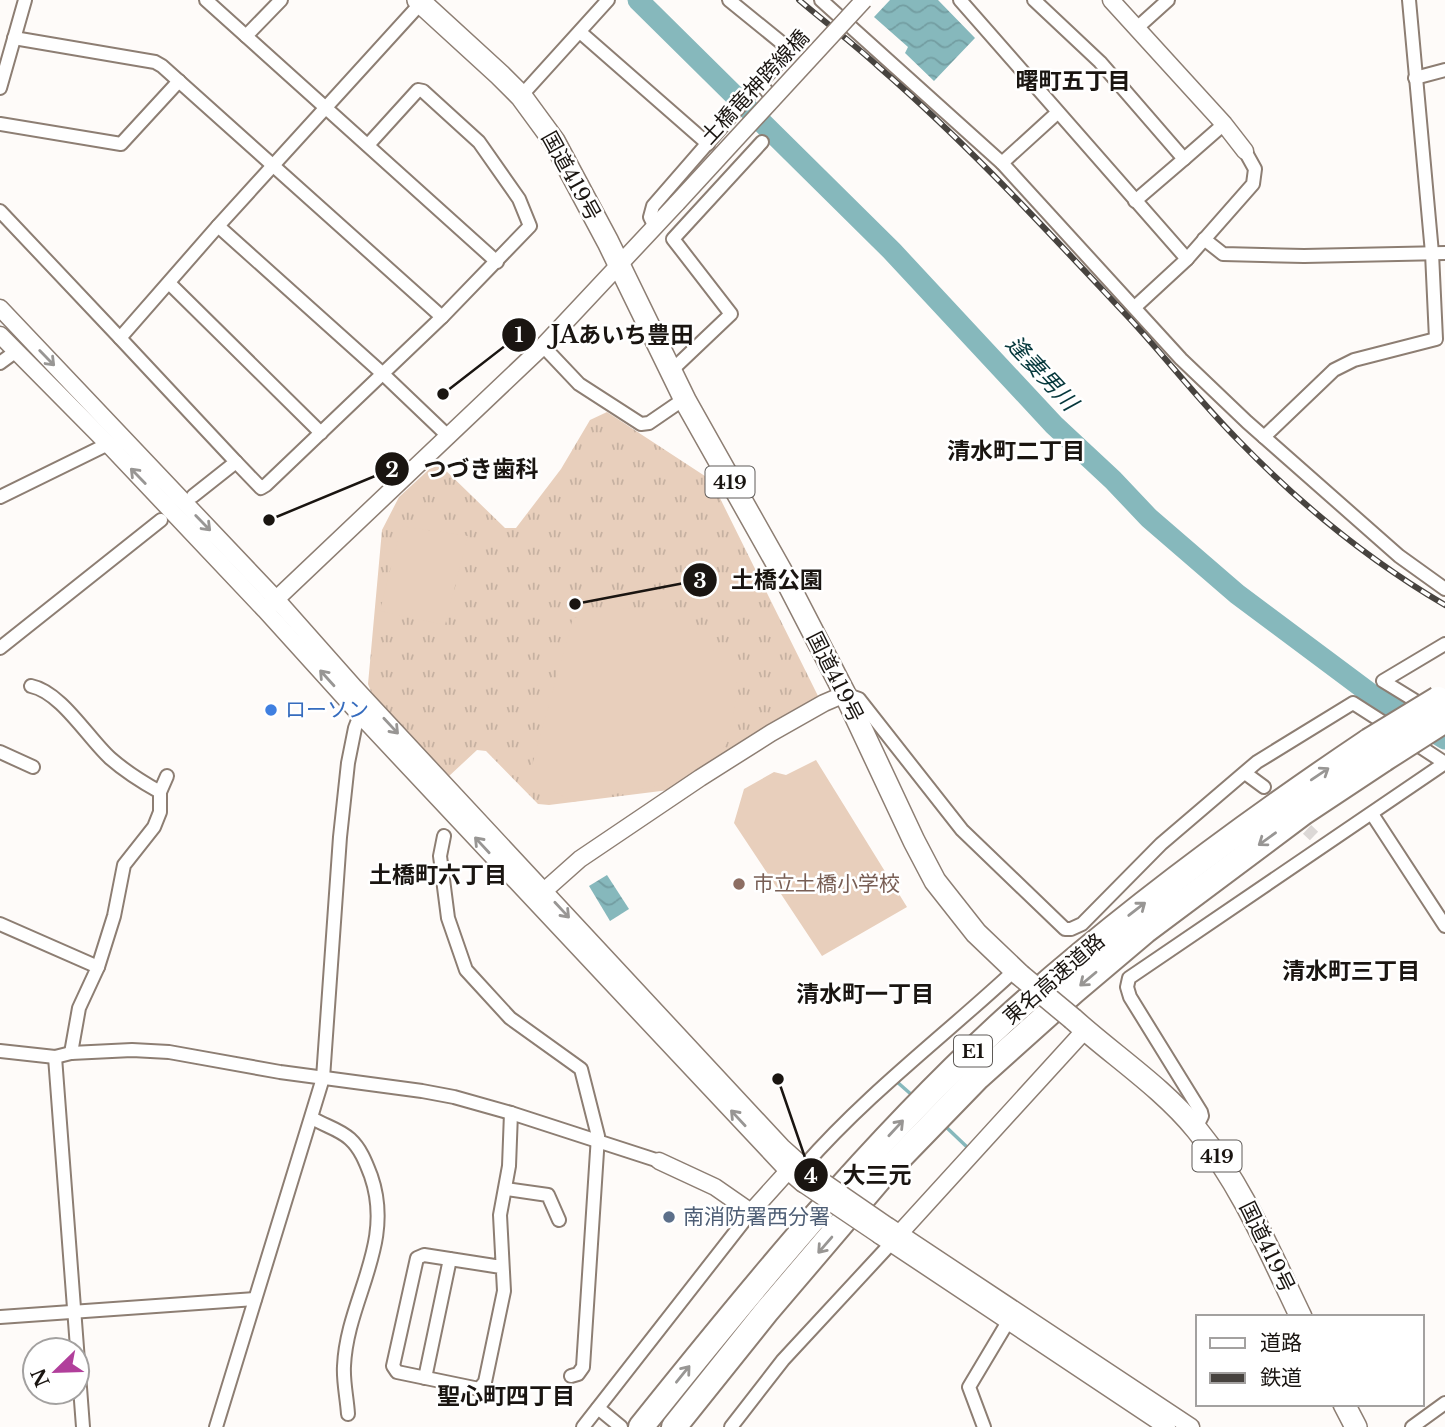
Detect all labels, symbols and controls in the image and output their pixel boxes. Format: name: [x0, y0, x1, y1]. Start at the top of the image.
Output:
street label: 土橋竜神跨線橋: [695, 24, 815, 150]
district label: 曙町五丁目: [1016, 67, 1131, 95]
street label: 国道419号: [536, 127, 606, 225]
callout: JAあいち豊田: [501, 313, 707, 357]
text: JAあいち豊田: [547, 321, 693, 349]
text: 1: [514, 322, 524, 348]
water label: 逢妻男川: [1000, 330, 1086, 418]
one-way arrow: [38, 349, 55, 366]
district label: 清水町二丁目: [947, 437, 1085, 465]
callout: つづき歯科: [374, 447, 552, 491]
text: つづき歯科: [424, 455, 539, 483]
text: 2: [385, 457, 399, 483]
one-way arrow: [130, 467, 146, 485]
road number: 419: [706, 467, 754, 498]
one-way arrow: [195, 514, 212, 531]
callout: 土橋公園: [682, 558, 837, 602]
text: 土橋公園: [731, 566, 823, 594]
text: 3: [693, 568, 707, 594]
street label: 国道419号: [801, 627, 869, 727]
one-way arrow: [319, 669, 335, 687]
place label: ローソン: [285, 697, 369, 723]
marker: ローソン: [263, 702, 279, 718]
one-way arrow: [382, 717, 399, 734]
one-way arrow: [1310, 767, 1329, 781]
one-way arrow: [1258, 832, 1277, 846]
one-way arrow: [474, 836, 490, 854]
district label: 土橋町六丁目: [369, 861, 507, 889]
place label: 市立土橋小学校: [753, 871, 900, 897]
marker: 市立土橋小学校: [731, 876, 747, 892]
one-way arrow: [554, 901, 571, 918]
one-way arrow: [1127, 902, 1146, 917]
street label: 東名高速道路: [998, 928, 1110, 1030]
district label: 清水町三丁目: [1282, 957, 1420, 985]
one-way arrow: [1079, 971, 1097, 987]
district label: 清水町一丁目: [796, 980, 934, 1008]
road number: E1: [954, 1036, 992, 1066]
one-way arrow: [729, 1110, 746, 1127]
one-way arrow: [888, 1120, 905, 1137]
road number: 419: [1192, 1140, 1242, 1172]
callout: 大三元: [794, 1153, 926, 1197]
text: 大三元: [843, 1161, 912, 1189]
text: 4: [804, 1163, 818, 1189]
street label: 国道419号: [1234, 1197, 1300, 1297]
place label: 南消防署西分署: [683, 1204, 830, 1230]
marker: 南消防署西分署: [661, 1209, 677, 1225]
one-way arrow: [817, 1236, 833, 1254]
legend: [1196, 1315, 1424, 1406]
text: 道路: [1260, 1330, 1302, 1356]
north arrow: [21, 1336, 91, 1406]
text: N: [27, 1365, 55, 1390]
one-way arrow: [676, 1365, 691, 1383]
text: 鉄道: [1260, 1365, 1302, 1391]
district label: 聖心町四丁目: [437, 1382, 575, 1410]

